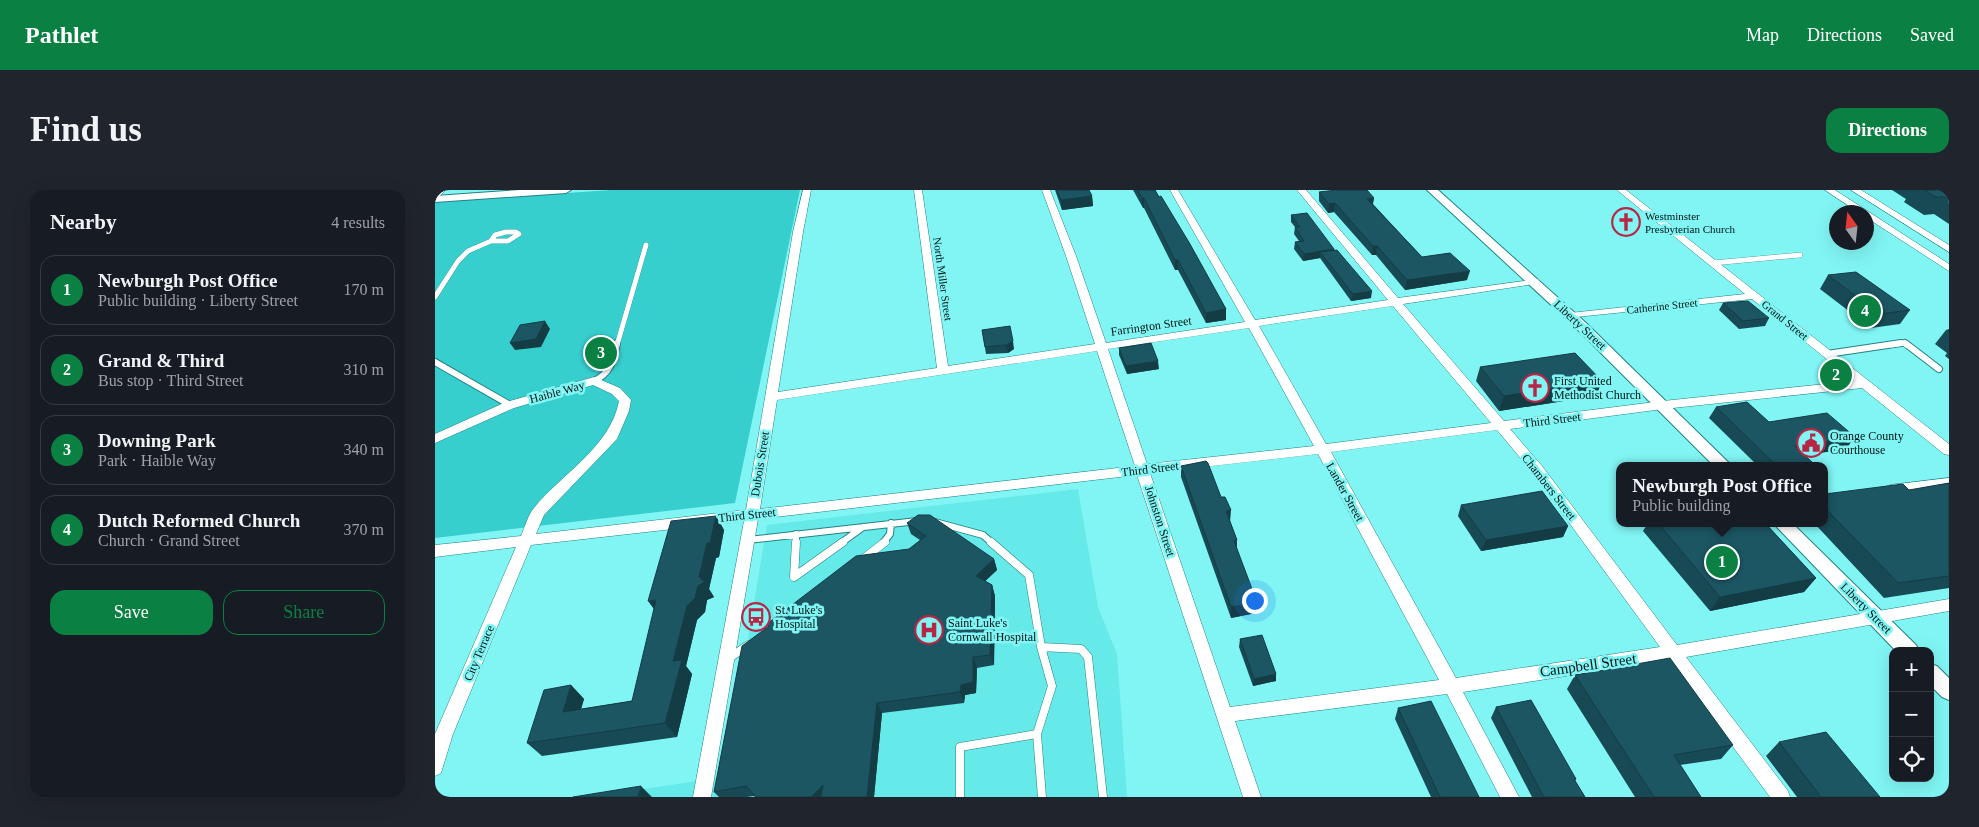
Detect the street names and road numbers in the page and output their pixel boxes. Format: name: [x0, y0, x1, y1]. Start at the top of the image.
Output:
street label: North Miller Street: [931, 236, 955, 322]
street label: Catherine Street: [1626, 296, 1698, 316]
street label: Liberty Street: [1551, 297, 1610, 353]
street label: Grand Street: [1760, 298, 1810, 342]
street label: Farrington Street: [1110, 313, 1193, 339]
street label: Haible Way: [528, 378, 586, 406]
street label: Third Street: [1523, 409, 1582, 430]
street label: Dubois Street: [748, 430, 772, 498]
street label: Chambers Street: [1519, 451, 1579, 523]
street label: Third Street: [1121, 458, 1180, 479]
street label: Lander Street: [1323, 460, 1367, 524]
street label: Johnston Street: [1142, 484, 1178, 559]
street label: Third Street: [718, 505, 777, 525]
street label: Liberty Street: [1838, 580, 1895, 637]
street label: City Terrace: [461, 623, 497, 683]
street label: Campbell Street: [1539, 650, 1638, 680]

